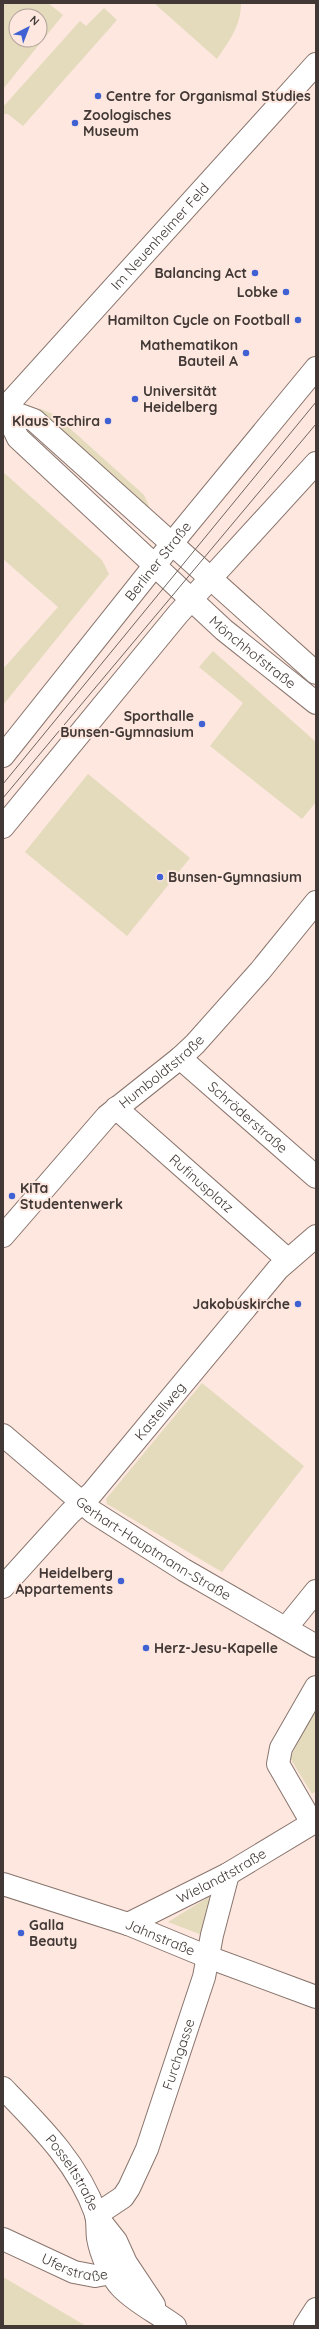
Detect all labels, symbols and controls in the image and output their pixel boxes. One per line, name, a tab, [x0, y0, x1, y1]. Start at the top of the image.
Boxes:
north arrow	[8, 8, 48, 48]
text: N	[27, 13, 42, 28]
place label: Centre for Organismal Studies	[106, 87, 311, 105]
marker: Centre for Organismal Studies	[93, 91, 103, 101]
place label: Zoologisches Museum	[83, 106, 172, 140]
marker: Zoologisches Museum	[70, 118, 80, 128]
street label: Im Neuenheimer Feld	[107, 179, 213, 294]
place label: Balancing Act	[154, 264, 247, 282]
marker: Balancing Act	[250, 268, 260, 278]
place label: Lobke	[237, 283, 278, 301]
marker: Lobke	[281, 287, 291, 297]
place label: Hamilton Cycle on Football	[108, 311, 290, 329]
marker: Hamilton Cycle on Football	[293, 315, 303, 325]
place label: Mathematikon Bauteil A	[140, 336, 238, 370]
marker: Mathematikon Bauteil A	[241, 348, 251, 358]
place label: Universität Heidelberg	[143, 382, 217, 416]
marker: Universität Heidelberg	[130, 394, 140, 404]
place label: Klaus Tschira	[12, 412, 100, 430]
marker: Klaus Tschira	[103, 416, 113, 426]
street label: Berliner Straße	[121, 518, 195, 605]
street label: Mönchhofstraße	[205, 612, 300, 693]
place label: Sporthalle Bunsen-Gymnasium	[60, 707, 194, 741]
marker: Sporthalle Bunsen-Gymnasium	[197, 719, 207, 729]
place label: Bunsen-Gymnasium	[168, 868, 302, 886]
marker: Bunsen-Gymnasium	[155, 872, 165, 882]
street label: Humboldtstraße	[115, 1031, 208, 1112]
street label: Schröderstraße	[204, 1078, 291, 1157]
street label: Rufinusplatz	[166, 1150, 237, 1217]
place label: KiTa Studentenwerk	[20, 1179, 123, 1213]
marker: KiTa Studentenwerk	[7, 1191, 17, 1201]
place label: Jakobuskirche	[193, 1295, 290, 1313]
marker: Jakobuskirche	[293, 1299, 303, 1309]
street label: Kastellweg	[131, 1378, 189, 1444]
street label: Gerhart-Hauptmann-Straße	[72, 1492, 234, 1604]
place label: Heidelberg Appartements	[15, 1564, 113, 1598]
marker: Heidelberg Appartements	[116, 1576, 126, 1586]
place label: Herz-Jesu-Kapelle	[154, 1639, 278, 1657]
marker: Herz-Jesu-Kapelle	[141, 1643, 151, 1653]
street label: Wielandtstraße	[174, 1844, 269, 1907]
street label: Jahnstraße	[122, 1915, 198, 1960]
place label: Galla Beauty	[29, 1916, 77, 1950]
marker: Galla Beauty	[16, 1928, 26, 1938]
street label: Furchgasse	[158, 2016, 199, 2092]
street label: Posseltstraße	[42, 2130, 103, 2213]
street label: Uferstraße	[39, 2249, 109, 2285]

